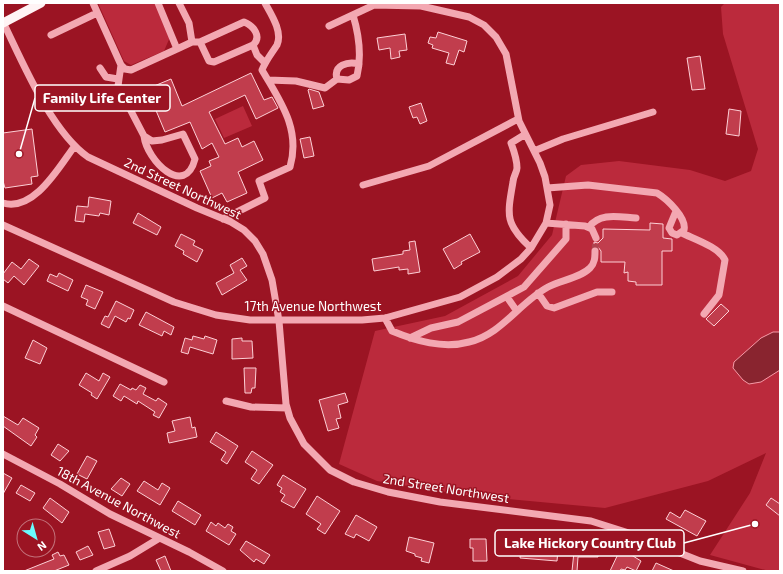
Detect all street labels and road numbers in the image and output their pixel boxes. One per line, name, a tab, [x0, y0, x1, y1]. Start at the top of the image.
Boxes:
street label: 2nd Street Northwest	[122, 154, 244, 222]
street label: 17th Avenue Northwest	[245, 298, 381, 314]
street label: 18th Avenue Northwest	[54, 463, 184, 542]
street label: 2nd Street Northwest	[382, 470, 510, 506]

